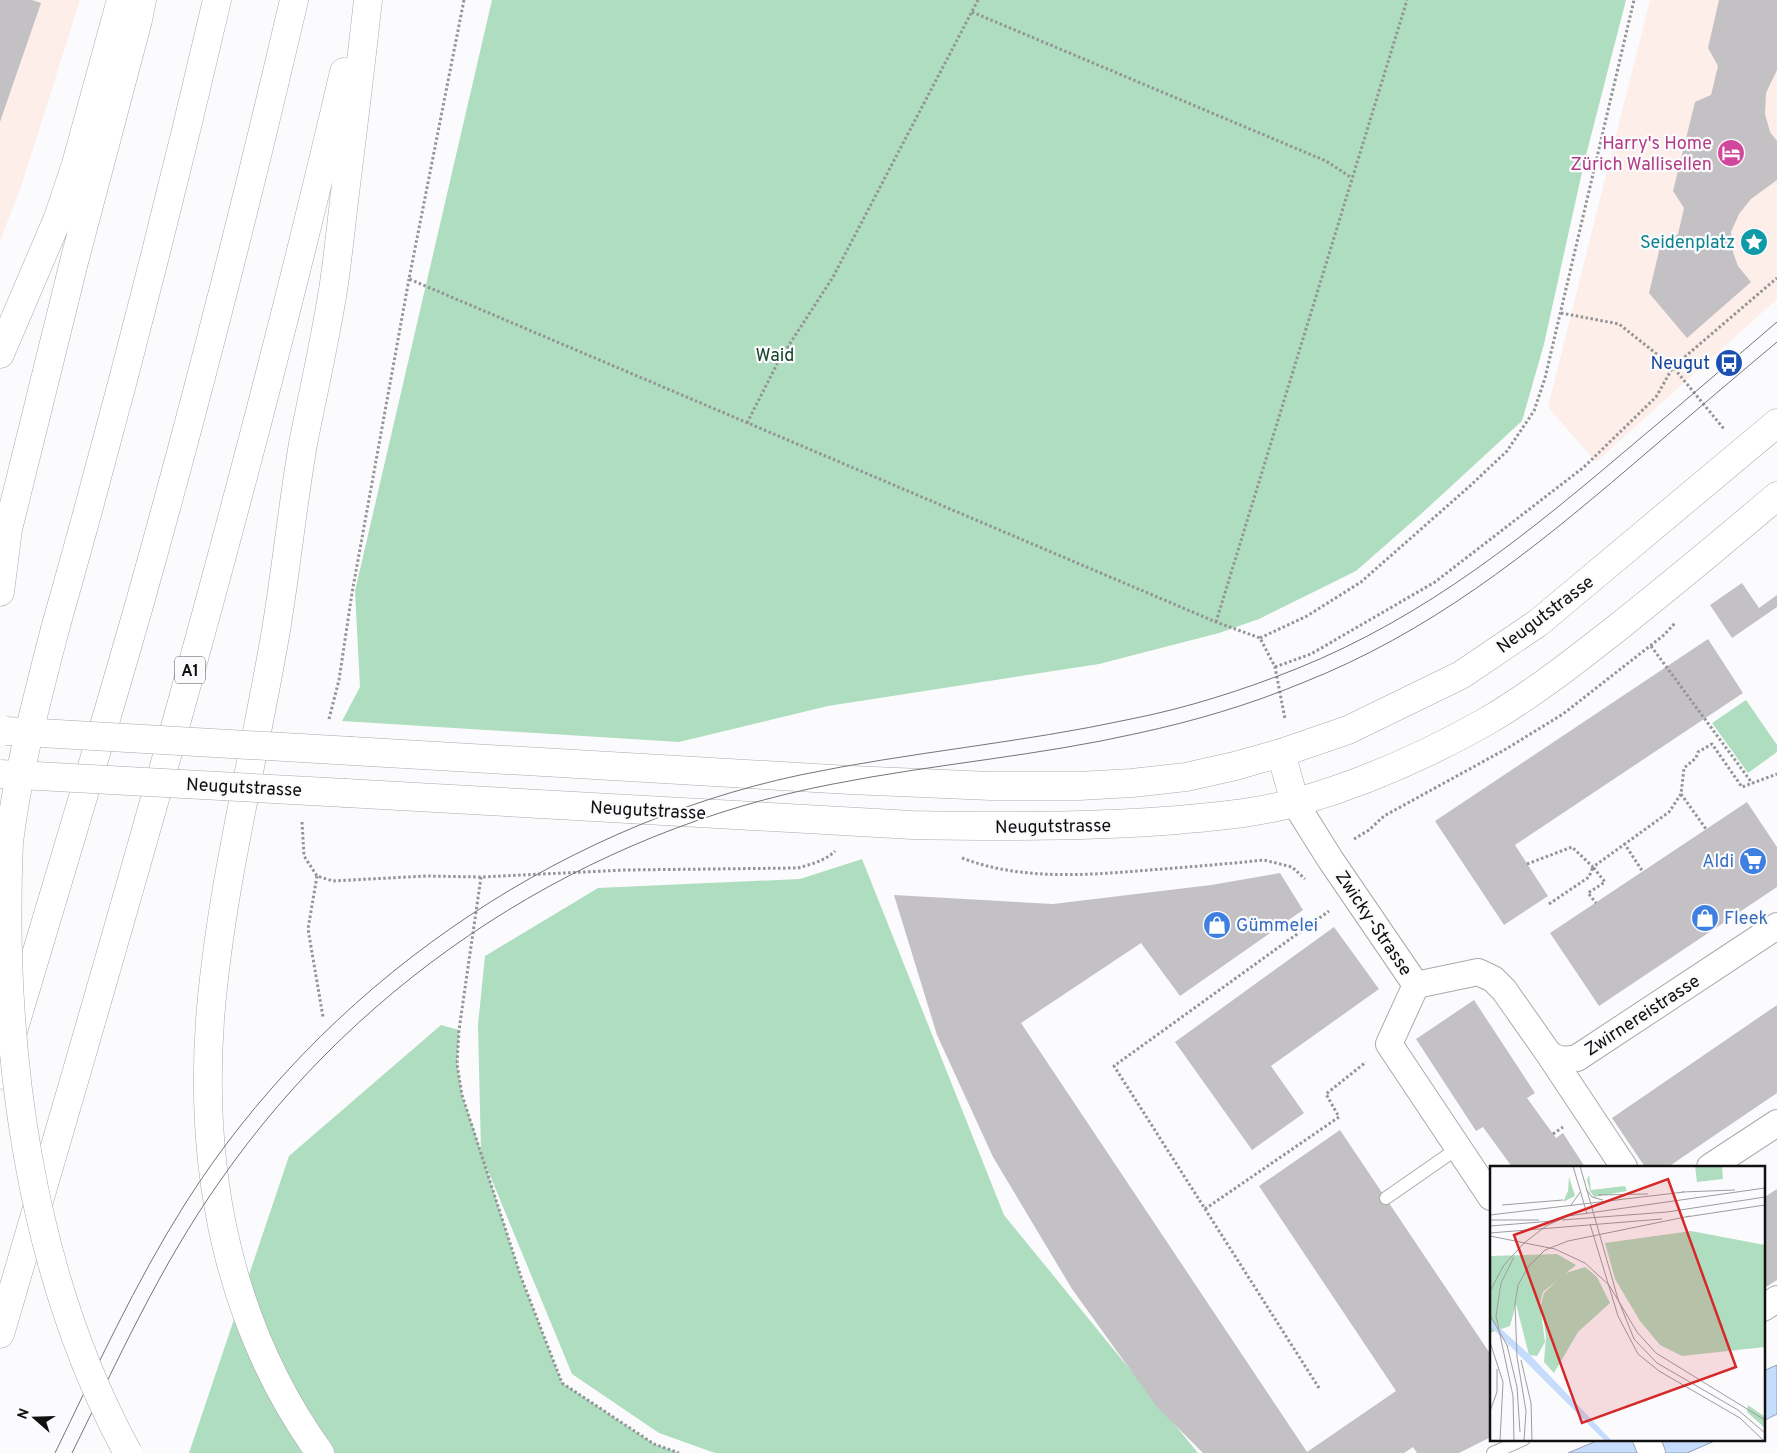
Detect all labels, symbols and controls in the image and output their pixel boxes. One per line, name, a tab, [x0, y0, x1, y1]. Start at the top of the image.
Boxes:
place label: Harry's Home Zürich Wallisellen	[1570, 133, 1712, 177]
hotel icon: Harry's Home Zürich Wallisellen	[1716, 138, 1746, 168]
place icon: Seidenplatz	[1739, 227, 1769, 257]
place label: Seidenplatz	[1640, 232, 1735, 255]
park label: Waid	[756, 345, 794, 368]
bus stop icon: Neugut	[1714, 348, 1744, 378]
place label: Neugut	[1650, 353, 1710, 376]
street label: Neugutstrasse	[1493, 571, 1599, 659]
road number: A1	[175, 656, 205, 684]
street label: Neugutstrasse	[185, 774, 303, 803]
street label: Neugutstrasse	[589, 797, 707, 826]
street label: Neugutstrasse	[995, 815, 1111, 840]
supermarket icon: Aldi	[1738, 846, 1768, 876]
place label: Aldi	[1702, 851, 1734, 874]
street label: Zwicky-Strasse	[1329, 867, 1416, 981]
shop icon: Fleek	[1690, 903, 1720, 933]
place label: Fleek	[1724, 908, 1768, 931]
shop icon: Gümmelei	[1202, 910, 1232, 940]
place label: Gümmelei	[1236, 915, 1318, 938]
street label: Zwirnereistrasse	[1581, 970, 1705, 1062]
inset map	[1490, 1166, 1764, 1440]
north arrow	[10, 1393, 60, 1443]
text: N	[14, 1406, 34, 1422]

